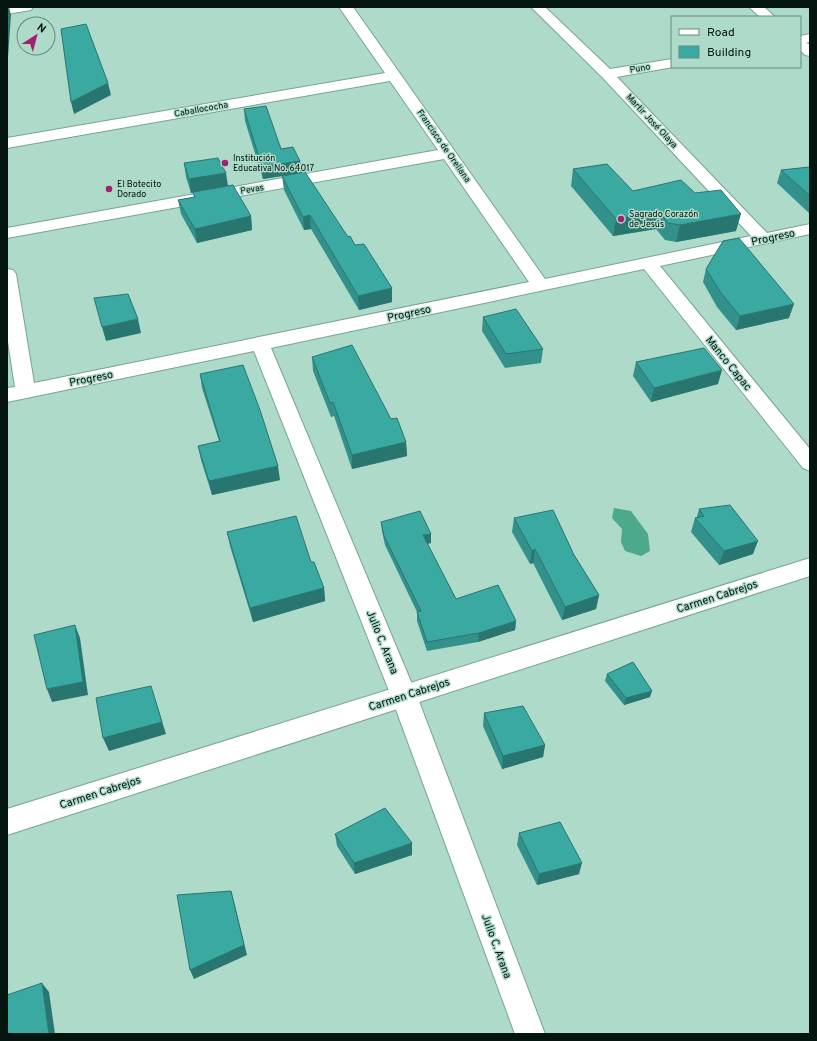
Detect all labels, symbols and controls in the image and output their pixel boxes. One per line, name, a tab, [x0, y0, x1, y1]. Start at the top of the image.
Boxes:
north arrow	[16, 16, 56, 56]
legend	[671, 16, 801, 68]
text: N	[34, 21, 49, 37]
text: Road	[707, 25, 735, 41]
text: Building	[707, 45, 751, 61]
street label: Puno	[629, 61, 651, 76]
street label: Martir José Olaya	[624, 92, 680, 151]
street label: Caballococha	[173, 99, 229, 120]
street label: Francisco de Orellana	[414, 108, 473, 185]
place label: Institución Educativa No. 64017	[233, 153, 315, 174]
marker: Institución Educativa No. 64017	[220, 158, 230, 168]
place label: El Botecito Dorado	[117, 179, 161, 200]
street label: Pevas	[239, 182, 265, 197]
marker: El Botecito Dorado	[104, 184, 114, 194]
place label: Sagrado Corazón de Jesús	[629, 209, 698, 230]
marker: Sagrado Corazón de Jesús	[616, 214, 626, 224]
street label: Progreso	[750, 227, 796, 249]
street label: Progreso	[386, 303, 432, 325]
street label: Manco Capac	[702, 334, 754, 394]
street label: Progreso	[68, 368, 114, 390]
street label: Carmen Cabrejos	[675, 577, 760, 617]
street label: Julio C. Arana	[363, 608, 401, 677]
street label: Carmen Cabrejos	[367, 675, 452, 715]
street label: Carmen Cabrejos	[58, 773, 143, 813]
street label: Julio C. Arana	[478, 912, 514, 981]

